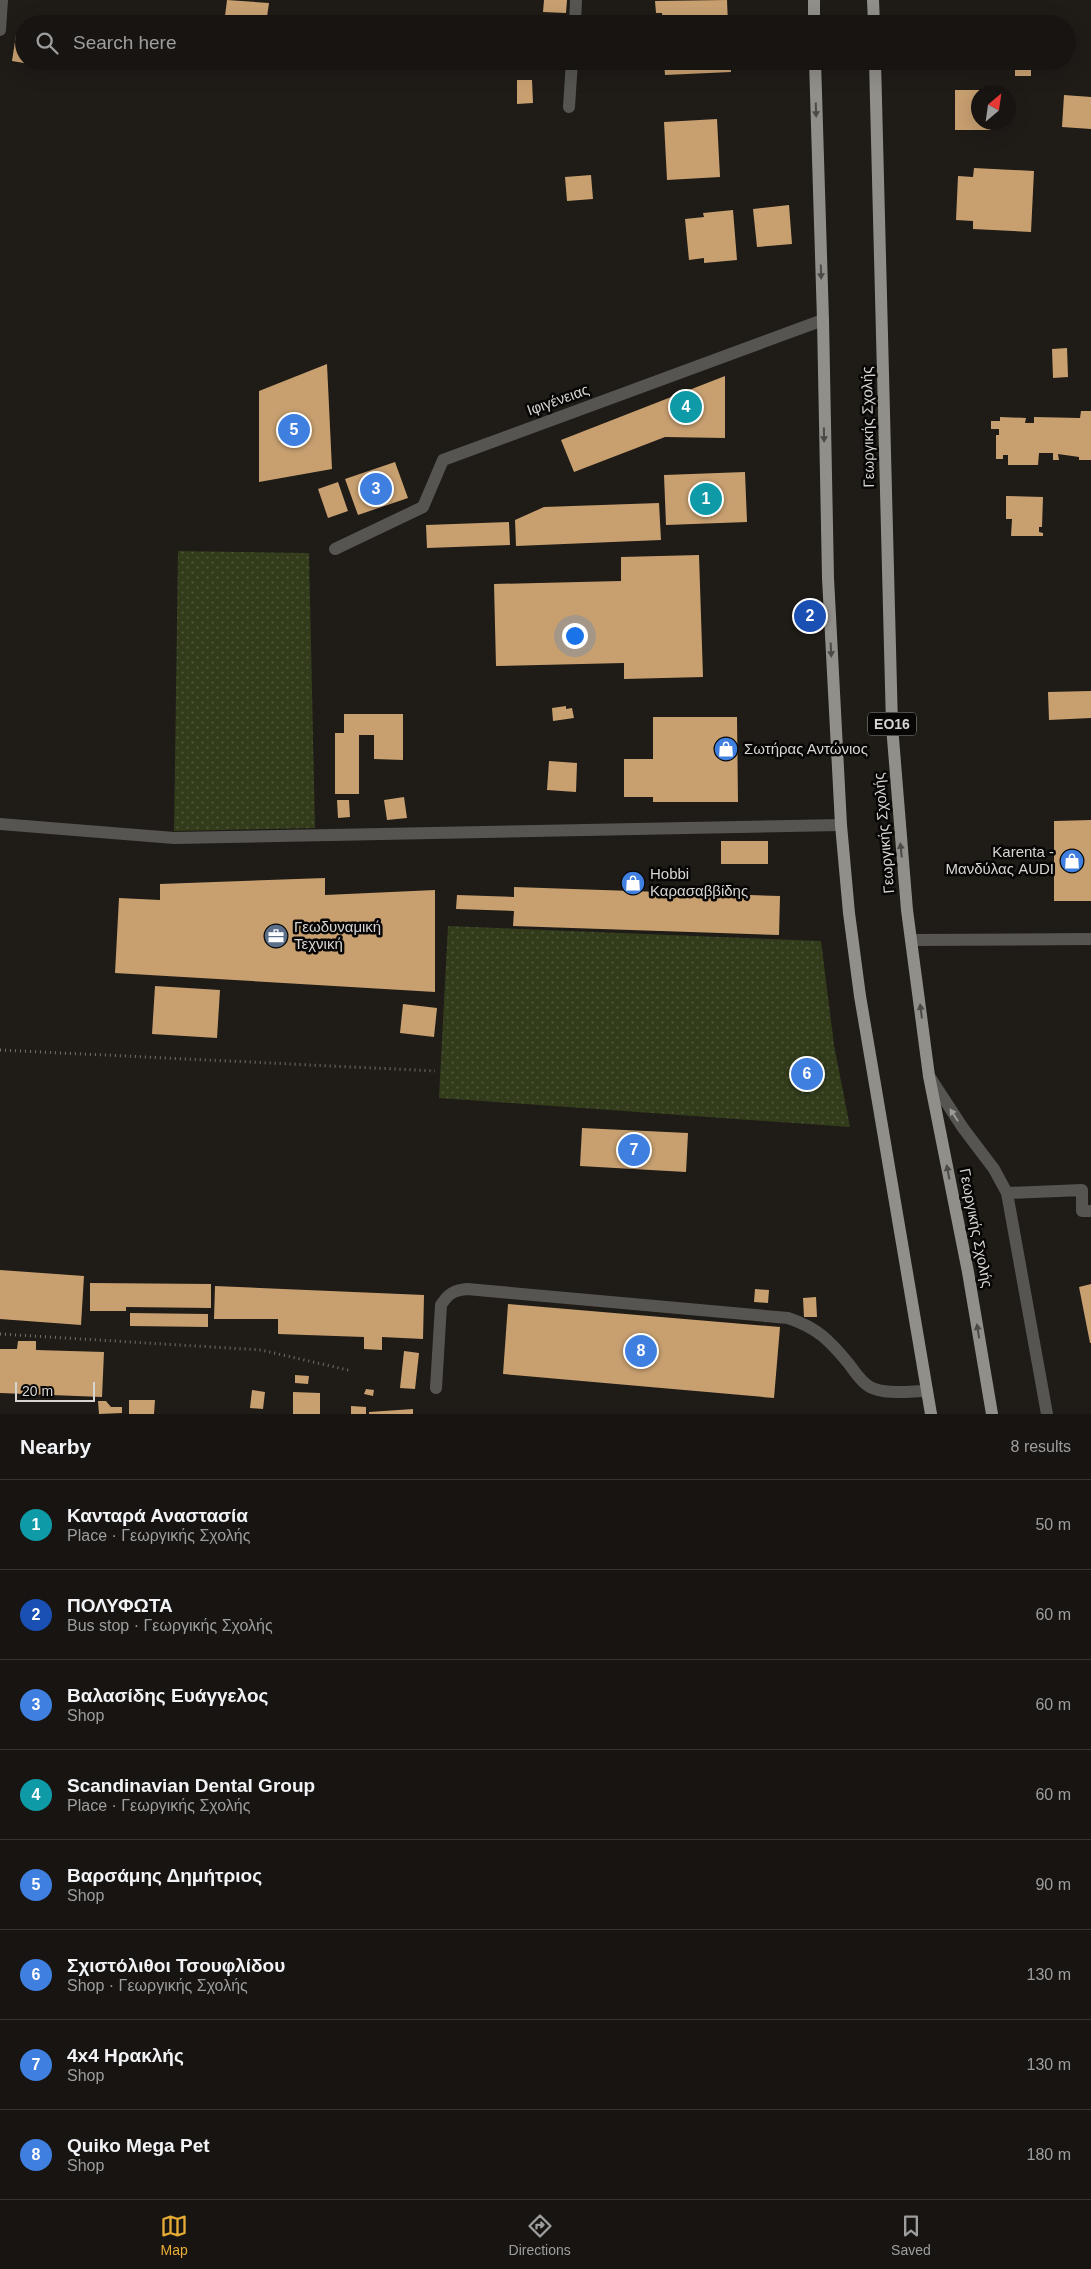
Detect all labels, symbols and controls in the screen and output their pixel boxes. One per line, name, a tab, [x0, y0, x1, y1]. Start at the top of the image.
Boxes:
search box	[15, 15, 1076, 70]
icon: search	[33, 29, 61, 57]
text: Search here	[73, 32, 177, 53]
north arrow	[971, 85, 1016, 130]
one-way arrow	[812, 102, 820, 118]
one-way arrow	[818, 265, 826, 281]
street label: Γεωργικής Σχολής	[858, 366, 877, 488]
street label: Ιφιγένειας	[524, 380, 591, 419]
pin: 4	[670, 388, 702, 426]
pin: 5	[278, 411, 310, 449]
one-way arrow	[821, 427, 829, 443]
pin: 3	[360, 470, 392, 508]
pin: 1	[690, 480, 722, 518]
pin: 2	[794, 597, 826, 635]
your location	[562, 623, 588, 649]
one-way arrow	[828, 642, 836, 658]
road number: ΕΟ16	[868, 712, 916, 736]
shop icon: Σωτήρας Αντώνιος	[713, 736, 739, 762]
place label: Σωτήρας Αντώνιος	[744, 740, 868, 757]
street label: Γεωργικής Σχολής	[870, 772, 897, 894]
one-way arrow	[897, 842, 905, 858]
place label: Karenta - Μανδύλας AUDI	[946, 843, 1054, 877]
shop icon: Karenta - Μανδύλας AUDI	[1059, 848, 1085, 874]
place label: Hobbi Καρασαββίδης	[650, 865, 748, 899]
shop icon: Hobbi Καρασαββίδης	[620, 870, 646, 896]
place label: Γεωδυναμική Τεχνική	[294, 918, 381, 952]
office icon: Γεωδυναμική Τεχνική	[263, 923, 289, 949]
one-way arrow	[917, 1003, 925, 1019]
pin: 6	[791, 1055, 823, 1093]
one-way arrow	[950, 1108, 959, 1121]
pin: 7	[618, 1131, 650, 1169]
one-way arrow	[944, 1164, 952, 1179]
street label: Γεωργικής Σχολής	[957, 1167, 996, 1289]
one-way arrow	[974, 1323, 982, 1339]
pin: 8	[625, 1332, 657, 1370]
scale bar	[15, 1379, 95, 1402]
text: 20 m	[22, 1383, 53, 1399]
text: Nearby	[20, 1435, 91, 1458]
text: 8 results	[1011, 1438, 1071, 1455]
text: Κανταρά Αναστασία	[67, 1505, 248, 1526]
text: 1	[32, 1516, 40, 1533]
text: 50 m	[1035, 1516, 1071, 1533]
text: Place · Γεωργικής Σχολής	[67, 1527, 250, 1544]
text: ΠΟΛΥΦΩΤΑ	[67, 1595, 173, 1616]
text: 2	[32, 1606, 40, 1623]
text: 60 m	[1035, 1606, 1071, 1623]
text: Bus stop · Γεωργικής Σχολής	[67, 1617, 273, 1634]
text: Βαλασίδης Ευάγγελος	[67, 1685, 268, 1706]
text: 3	[32, 1696, 40, 1713]
text: 60 m	[1035, 1696, 1071, 1713]
text: Shop	[67, 1707, 104, 1724]
text: Scandinavian Dental Group	[67, 1775, 315, 1796]
text: 4	[32, 1786, 40, 1803]
text: 60 m	[1035, 1786, 1071, 1803]
text: Place · Γεωργικής Σχολής	[67, 1797, 250, 1814]
text: Βαρσάμης Δημήτριος	[67, 1865, 262, 1886]
text: 5	[32, 1876, 40, 1893]
text: 90 m	[1035, 1876, 1071, 1893]
text: Shop	[67, 1887, 104, 1904]
text: Σχιστόλιθοι Τσουφλίδου	[67, 1955, 285, 1976]
text: 6	[32, 1966, 40, 1983]
text: 130 m	[1027, 1966, 1071, 1983]
text: Shop · Γεωργικής Σχολής	[67, 1977, 248, 1994]
text: 4x4 Ηρακλής	[67, 2045, 184, 2066]
text: 7	[32, 2056, 40, 2073]
text: 130 m	[1027, 2056, 1071, 2073]
text: Shop	[67, 2067, 104, 2084]
text: Quiko Mega Pet	[67, 2135, 210, 2156]
text: 8	[32, 2146, 40, 2163]
text: 180 m	[1027, 2146, 1071, 2163]
text: Shop	[67, 2157, 104, 2174]
tab: Map	[160, 2212, 188, 2258]
tab: Directions	[509, 2212, 571, 2258]
tab: Saved	[891, 2212, 931, 2258]

